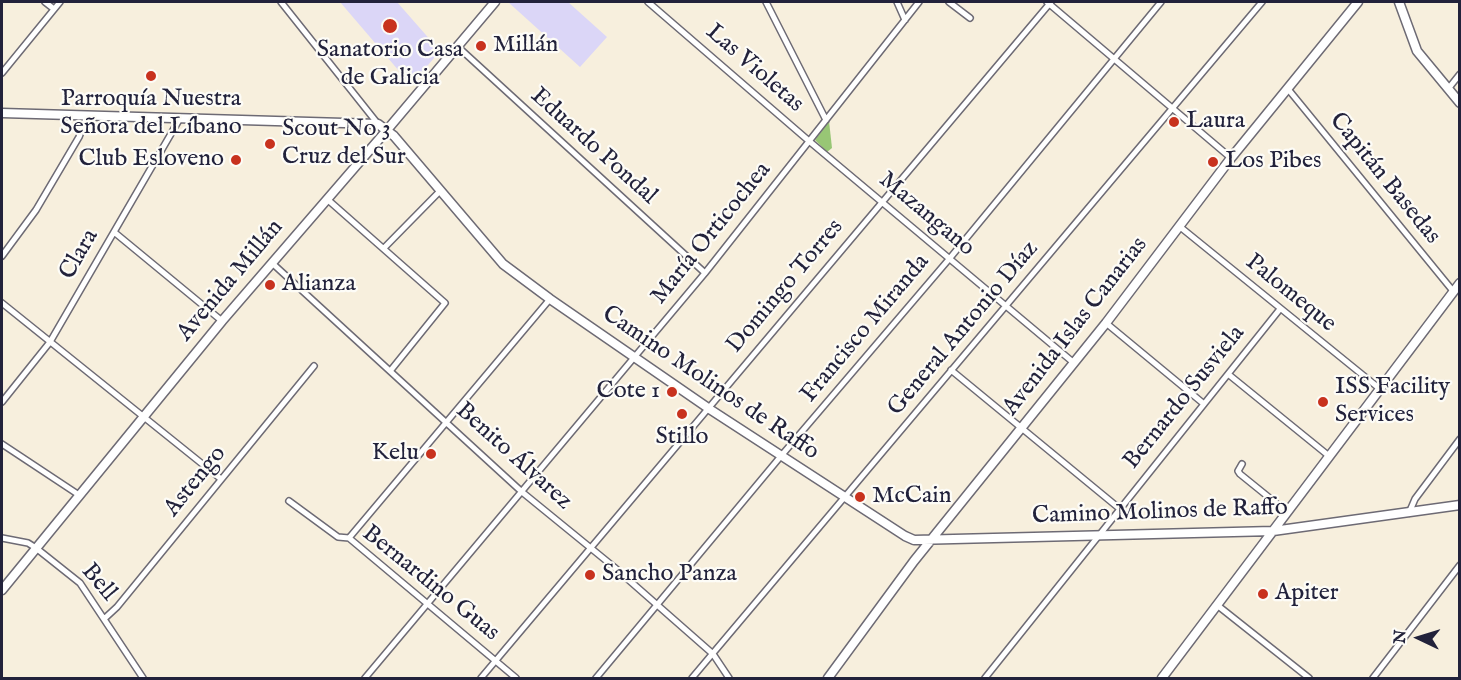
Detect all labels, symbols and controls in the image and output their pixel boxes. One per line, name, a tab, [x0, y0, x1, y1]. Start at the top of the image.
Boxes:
marker: Sanatorio Casa de Galicia	[381, 17, 399, 35]
street label: Las Violetas	[699, 19, 809, 119]
place label: Millán	[493, 32, 558, 60]
place label: Sanatorio Casa de Galicia	[317, 37, 463, 93]
marker: Millán	[474, 39, 488, 53]
marker: Parroquía Nuestra Señora del Líbano	[144, 69, 158, 83]
street label: Eduardo Pondal	[524, 82, 662, 212]
place label: Parroquía Nuestra Señora del Líbano	[60, 86, 242, 142]
street label: Capitán Basedas	[1322, 107, 1446, 251]
place label: Laura	[1186, 108, 1245, 136]
marker: Laura	[1167, 115, 1181, 129]
place label: Scout No 3 Cruz del Sur	[282, 116, 406, 172]
marker: Scout No 3 Cruz del Sur	[263, 137, 277, 151]
place label: Club Esloveno	[78, 146, 224, 174]
place label: Los Pibes	[1225, 148, 1321, 176]
marker: Club Esloveno	[229, 153, 243, 167]
marker: Los Pibes	[1206, 155, 1220, 169]
street label: María Orticochea	[646, 157, 778, 311]
street label: Mazangano	[872, 167, 980, 263]
street label: Avenida Millán	[172, 214, 290, 348]
street label: Domingo Torres	[722, 214, 850, 360]
street label: Clara	[54, 225, 106, 285]
street label: Avenida Islas Canarias	[997, 232, 1155, 422]
street label: General Antonio Díaz	[882, 236, 1046, 422]
street label: Francisco Miranda	[796, 249, 936, 409]
street label: Palomeque	[1239, 249, 1341, 339]
place label: Alianza	[282, 271, 356, 299]
marker: Alianza	[263, 278, 277, 292]
street label: Camino Molinos de Raffo	[596, 301, 824, 467]
street label: Bernardo Susviela	[1118, 320, 1252, 476]
place label: ISS Facility Services	[1335, 374, 1450, 430]
place label: Cote 1	[596, 378, 660, 406]
marker: Cote 1	[665, 385, 679, 399]
marker: ISS Facility Services	[1316, 395, 1330, 409]
street label: Benito Álvarez	[449, 397, 577, 517]
marker: Stillo	[675, 407, 689, 421]
place label: Stillo	[656, 424, 708, 452]
place label: Kelu	[372, 440, 419, 468]
street label: Astengo	[159, 441, 233, 523]
marker: Kelu	[424, 447, 438, 461]
place label: McCain	[872, 483, 951, 511]
marker: McCain	[853, 490, 867, 504]
street label: Camino Molinos de Raffo	[1032, 494, 1288, 532]
street label: Bernardino Guas	[356, 520, 504, 648]
street label: Bell	[74, 558, 122, 608]
place label: Sancho Panza	[602, 561, 737, 589]
marker: Sancho Panza	[583, 568, 597, 582]
place label: Apiter	[1275, 580, 1339, 608]
marker: Apiter	[1256, 587, 1270, 601]
north arrow	[1389, 608, 1449, 668]
text: N	[1391, 629, 1412, 644]

